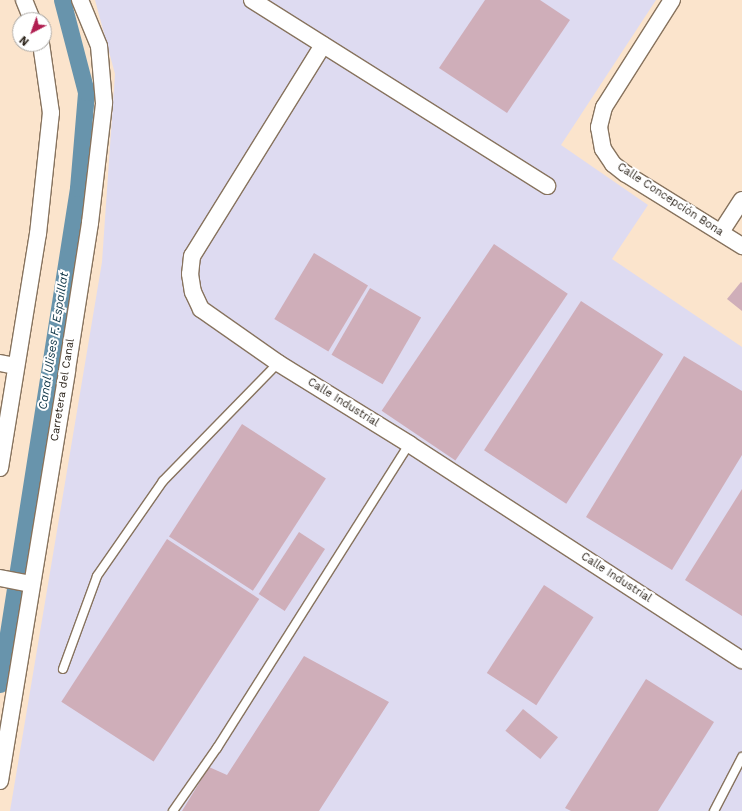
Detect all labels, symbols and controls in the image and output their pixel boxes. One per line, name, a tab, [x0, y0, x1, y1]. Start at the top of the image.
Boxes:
north arrow	[12, 12, 52, 52]
text: N	[17, 33, 32, 48]
street label: Calle Concepción Bona	[614, 161, 726, 239]
water label: Canal Ulises F. Espaillat	[36, 271, 72, 411]
street label: Carretera del Canal	[48, 337, 78, 443]
street label: Calle Industrial	[305, 376, 381, 430]
street label: Calle Industrial	[578, 550, 654, 606]

